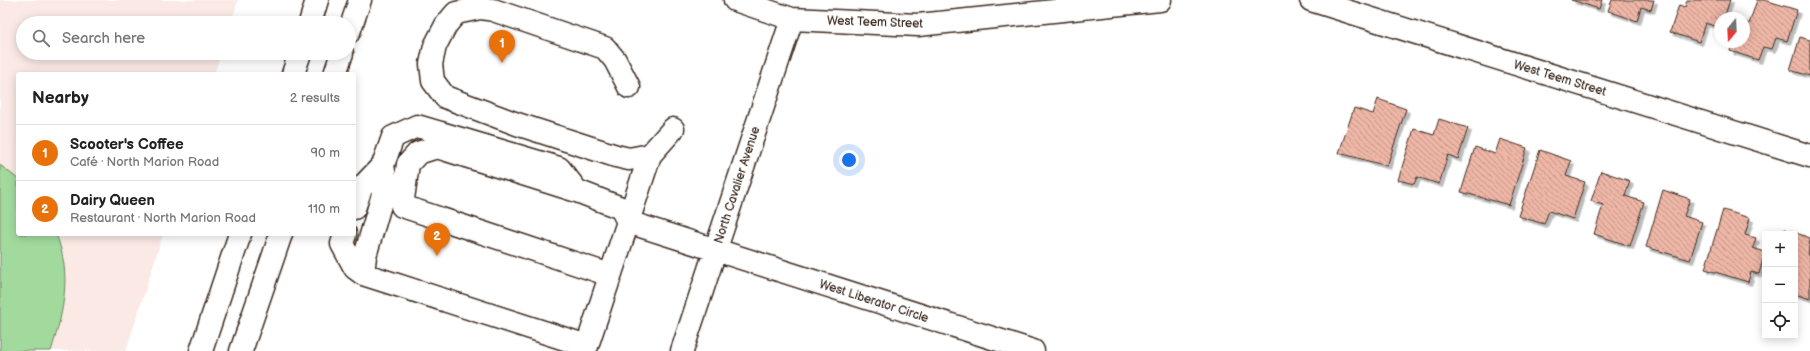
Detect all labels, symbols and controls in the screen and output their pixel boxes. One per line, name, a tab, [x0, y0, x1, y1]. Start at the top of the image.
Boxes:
north arrow	[1714, 12, 1750, 48]
street label: West Teem Street	[827, 13, 923, 32]
search box	[16, 16, 356, 60]
icon: search	[30, 27, 52, 49]
text: Search here	[62, 29, 145, 48]
pin: 1	[489, 30, 515, 63]
street label: West Teem Street	[1512, 57, 1608, 100]
text: Nearby	[32, 88, 89, 108]
text: 2 results	[290, 90, 340, 106]
street label: North Cavalier Avenue	[711, 125, 763, 246]
text: Scooter's Coffee	[70, 135, 184, 154]
text: 1	[42, 145, 48, 161]
text: 90 m	[311, 145, 340, 161]
your location	[839, 150, 859, 170]
text: Café · North Marion Road	[70, 154, 219, 170]
text: Dairy Queen	[70, 191, 155, 210]
text: 2	[41, 201, 49, 217]
text: 110 m	[308, 201, 340, 217]
text: Restaurant · North Marion Road	[70, 210, 256, 226]
pin: 2	[424, 223, 450, 256]
map controls	[1762, 231, 1798, 339]
button: +	[1762, 231, 1798, 267]
button: −	[1762, 267, 1798, 303]
street label: West Liberator Circle	[817, 277, 930, 326]
button: locate	[1762, 303, 1798, 339]

